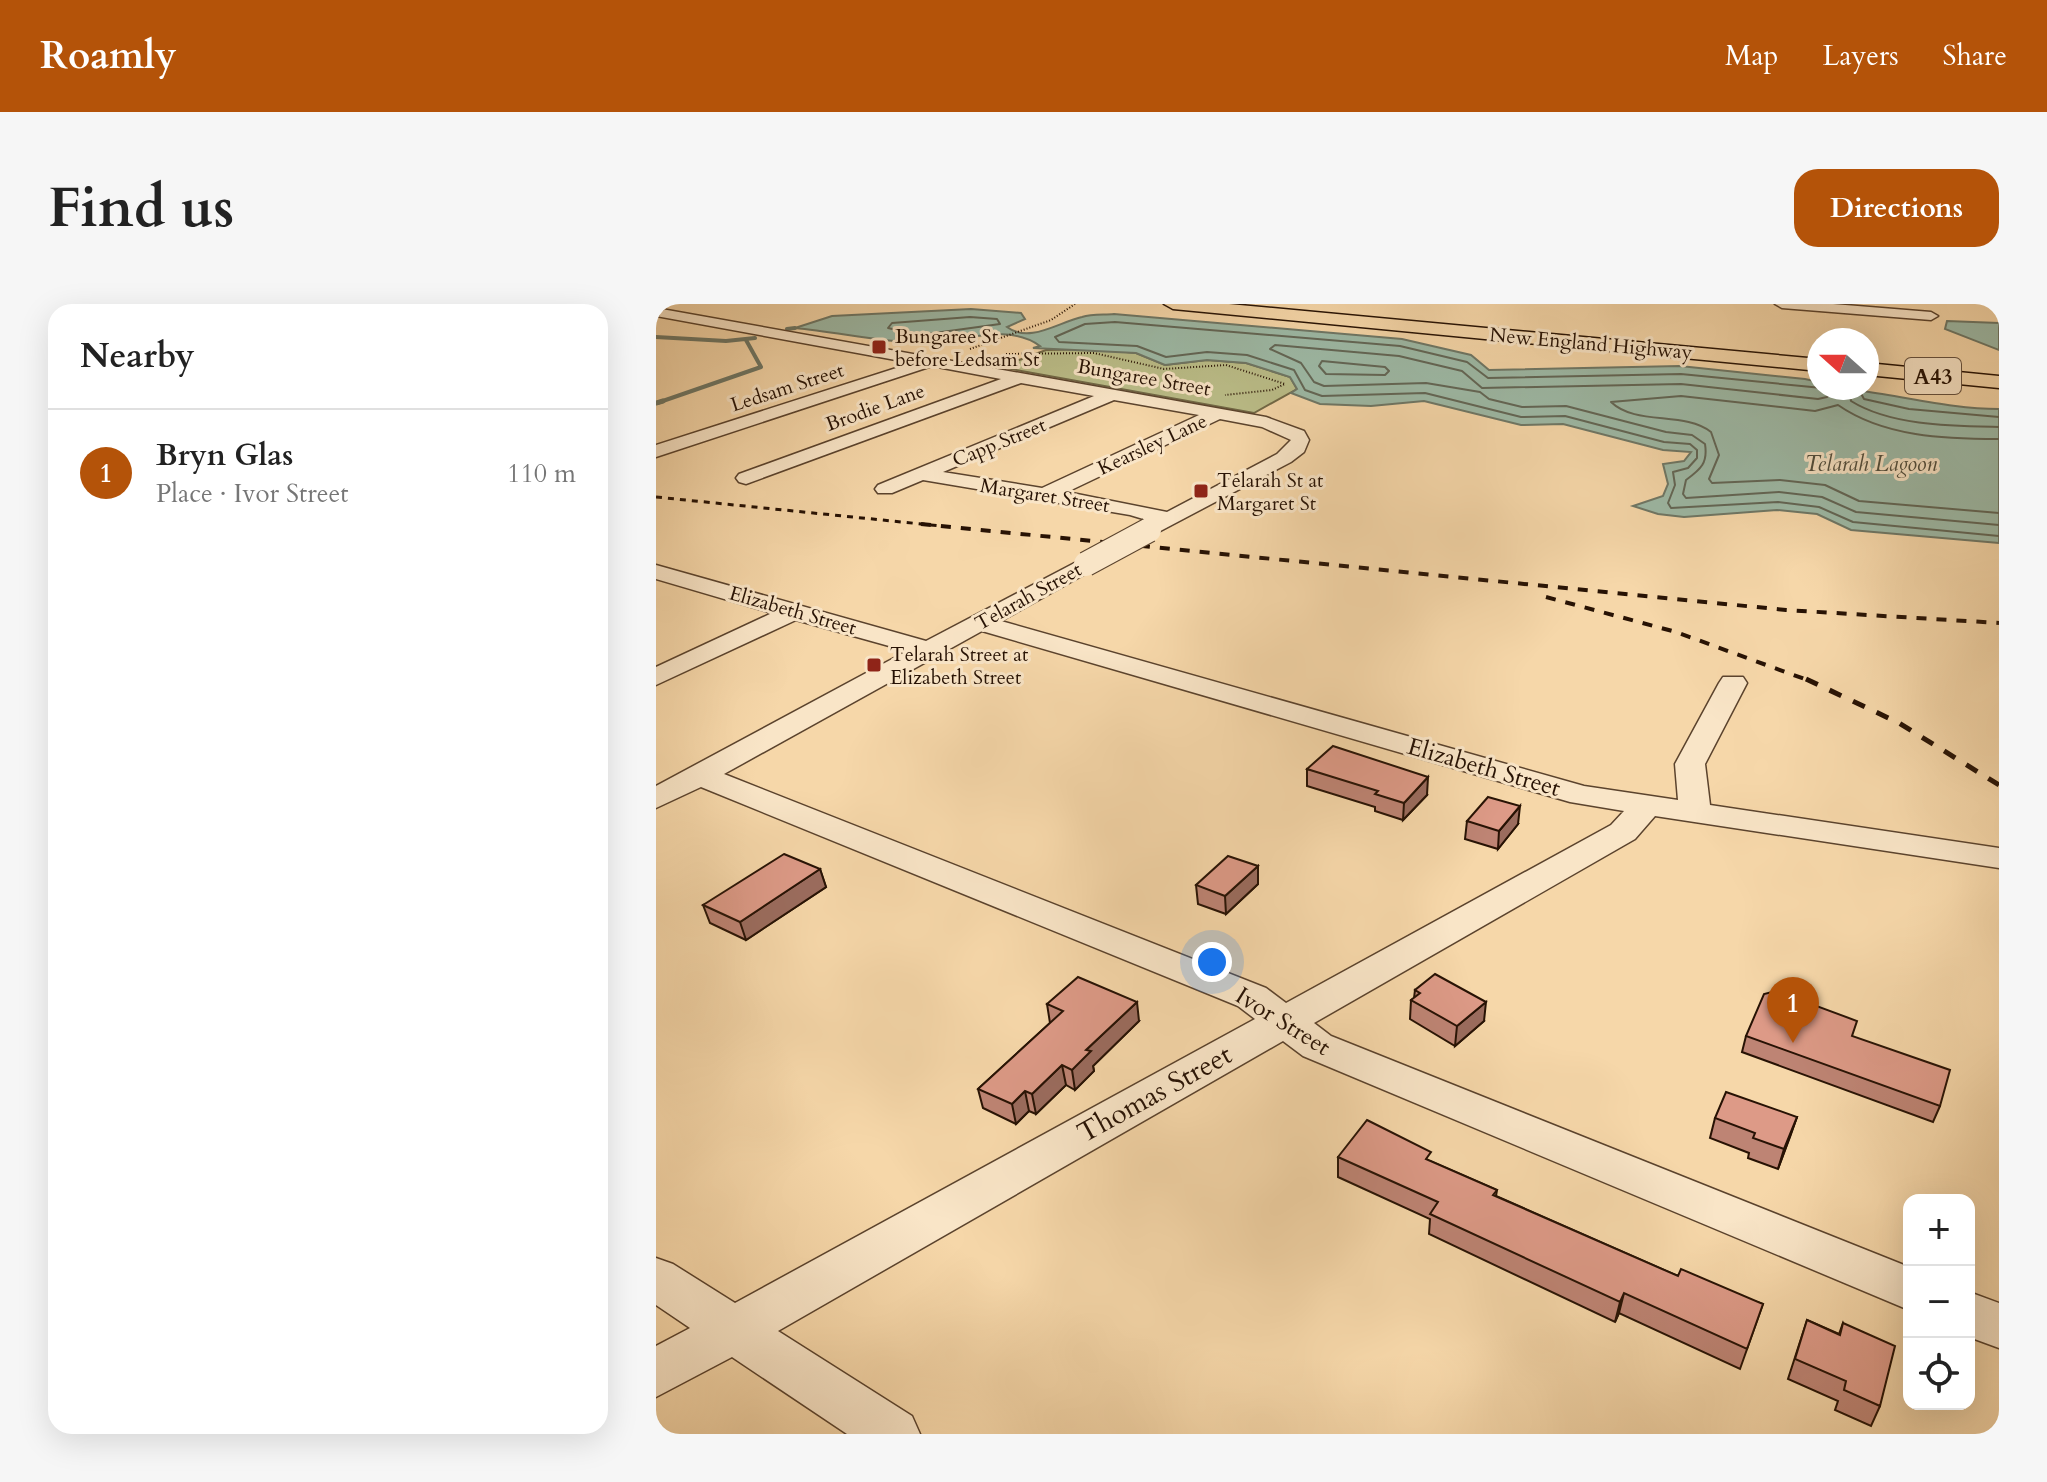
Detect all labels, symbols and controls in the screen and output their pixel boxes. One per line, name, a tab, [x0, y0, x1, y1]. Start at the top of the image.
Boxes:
text: Roamly	[40, 30, 177, 82]
text: Map	[1725, 37, 1778, 75]
text: Layers	[1822, 37, 1899, 75]
text: Share	[1943, 37, 2007, 75]
button: Directions	[1794, 169, 1999, 247]
text: Find us	[48, 171, 234, 246]
street label: New England Highway	[1488, 321, 1694, 366]
place label: Bungaree St before Ledsam St	[895, 323, 1040, 373]
north arrow	[1807, 328, 1879, 400]
text: Nearby	[80, 333, 195, 379]
marker: Bungaree St before Ledsam St	[870, 338, 888, 356]
street label: Bungaree Street	[1075, 352, 1213, 403]
street label: Ledsam Street	[727, 356, 848, 418]
road number: A43	[1905, 358, 1961, 394]
street label: Brodie Lane	[822, 377, 928, 438]
street label: Kearsley Lane	[1093, 407, 1211, 482]
street label: Capp Street	[948, 411, 1051, 473]
text: Bryn Glas	[156, 435, 293, 476]
water label: Telarah Lagoon	[1805, 449, 1937, 479]
text: 1	[99, 456, 113, 491]
text: 110 m	[507, 456, 576, 491]
place label: Telarah St at Margaret St	[1217, 467, 1324, 517]
street label: Margaret Street	[978, 472, 1112, 519]
text: Place · Ivor Street	[156, 476, 349, 511]
marker: Telarah St at Margaret St	[1192, 482, 1210, 500]
street label: Telarah Street	[970, 556, 1087, 637]
street label: Elizabeth Street	[726, 579, 860, 642]
place label: Telarah Street at Elizabeth Street	[890, 641, 1029, 691]
marker: Telarah Street at Elizabeth Street	[865, 656, 883, 674]
street label: Elizabeth Street	[1404, 730, 1564, 805]
your location	[1192, 942, 1232, 982]
pin: 1	[1767, 977, 1819, 1043]
street label: Ivor Street	[1229, 979, 1337, 1064]
street label: Thomas Street	[1070, 1036, 1239, 1152]
map controls	[1903, 1194, 1975, 1410]
button: +	[1903, 1194, 1975, 1266]
button: −	[1903, 1266, 1975, 1338]
button: locate	[1903, 1338, 1975, 1410]

